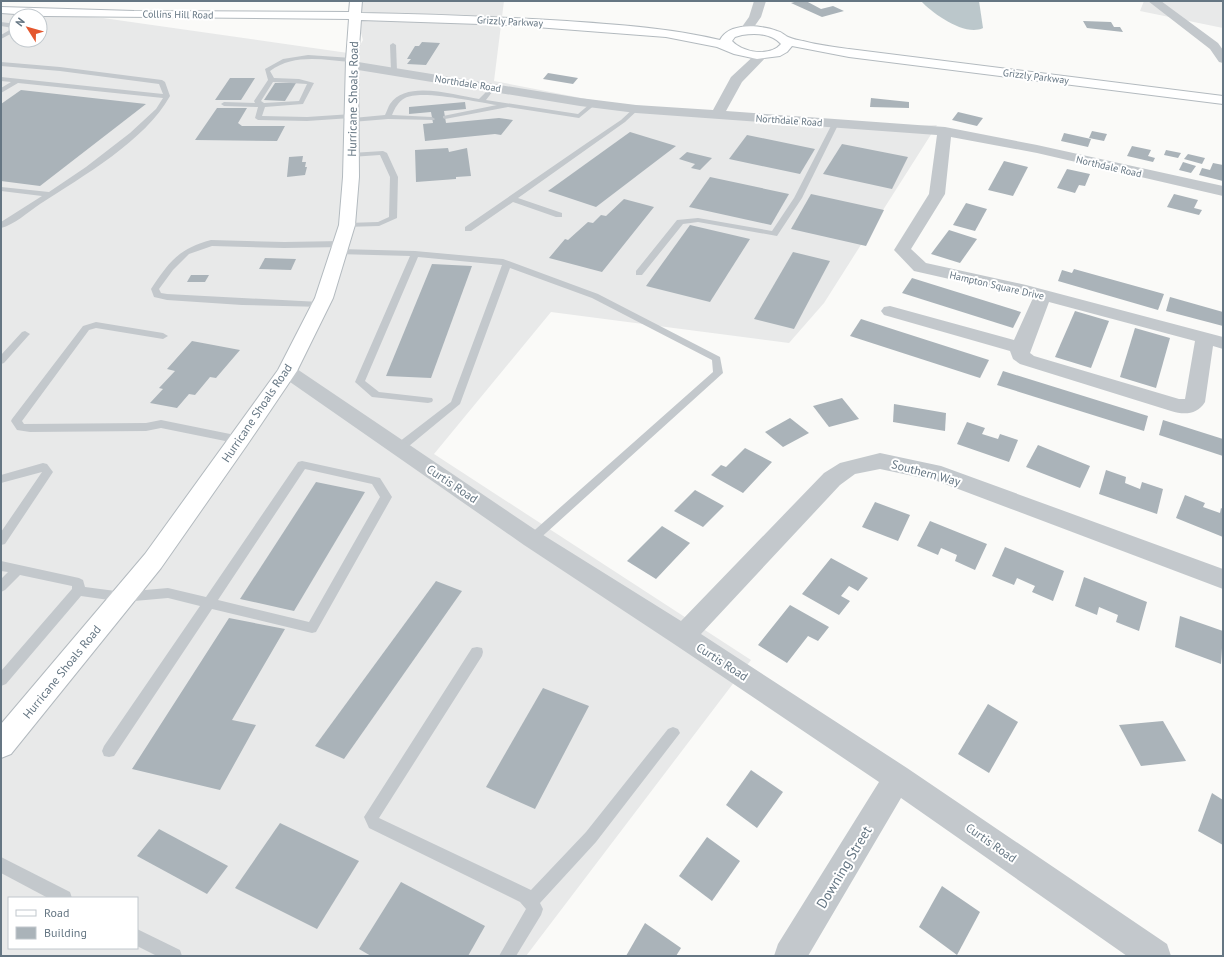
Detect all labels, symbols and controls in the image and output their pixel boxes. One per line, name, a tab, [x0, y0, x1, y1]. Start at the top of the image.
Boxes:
street label: Collins Hill Road	[143, 7, 213, 22]
north arrow	[8, 8, 48, 48]
street label: Grizzly Parkway	[476, 13, 544, 30]
text: N	[12, 15, 28, 29]
street label: Hurricane Shoals Road	[344, 41, 361, 157]
street label: Grizzly Parkway	[1002, 66, 1070, 87]
street label: Northdale Road	[434, 72, 502, 95]
street label: Northdale Road	[755, 112, 823, 129]
street label: Northdale Road	[1075, 153, 1143, 180]
street label: Hampton Square Drive	[948, 268, 1045, 303]
street label: Hurricane Shoals Road	[218, 361, 295, 465]
street label: Southern Way	[890, 456, 963, 489]
street label: Curtis Road	[424, 461, 481, 506]
street label: Hurricane Shoals Road	[19, 622, 104, 721]
street label: Curtis Road	[694, 639, 751, 684]
street label: Curtis Road	[963, 820, 1020, 866]
street label: Downing Street	[812, 822, 876, 911]
legend	[8, 897, 138, 949]
text: Road	[44, 905, 69, 920]
text: Building	[44, 925, 87, 940]

